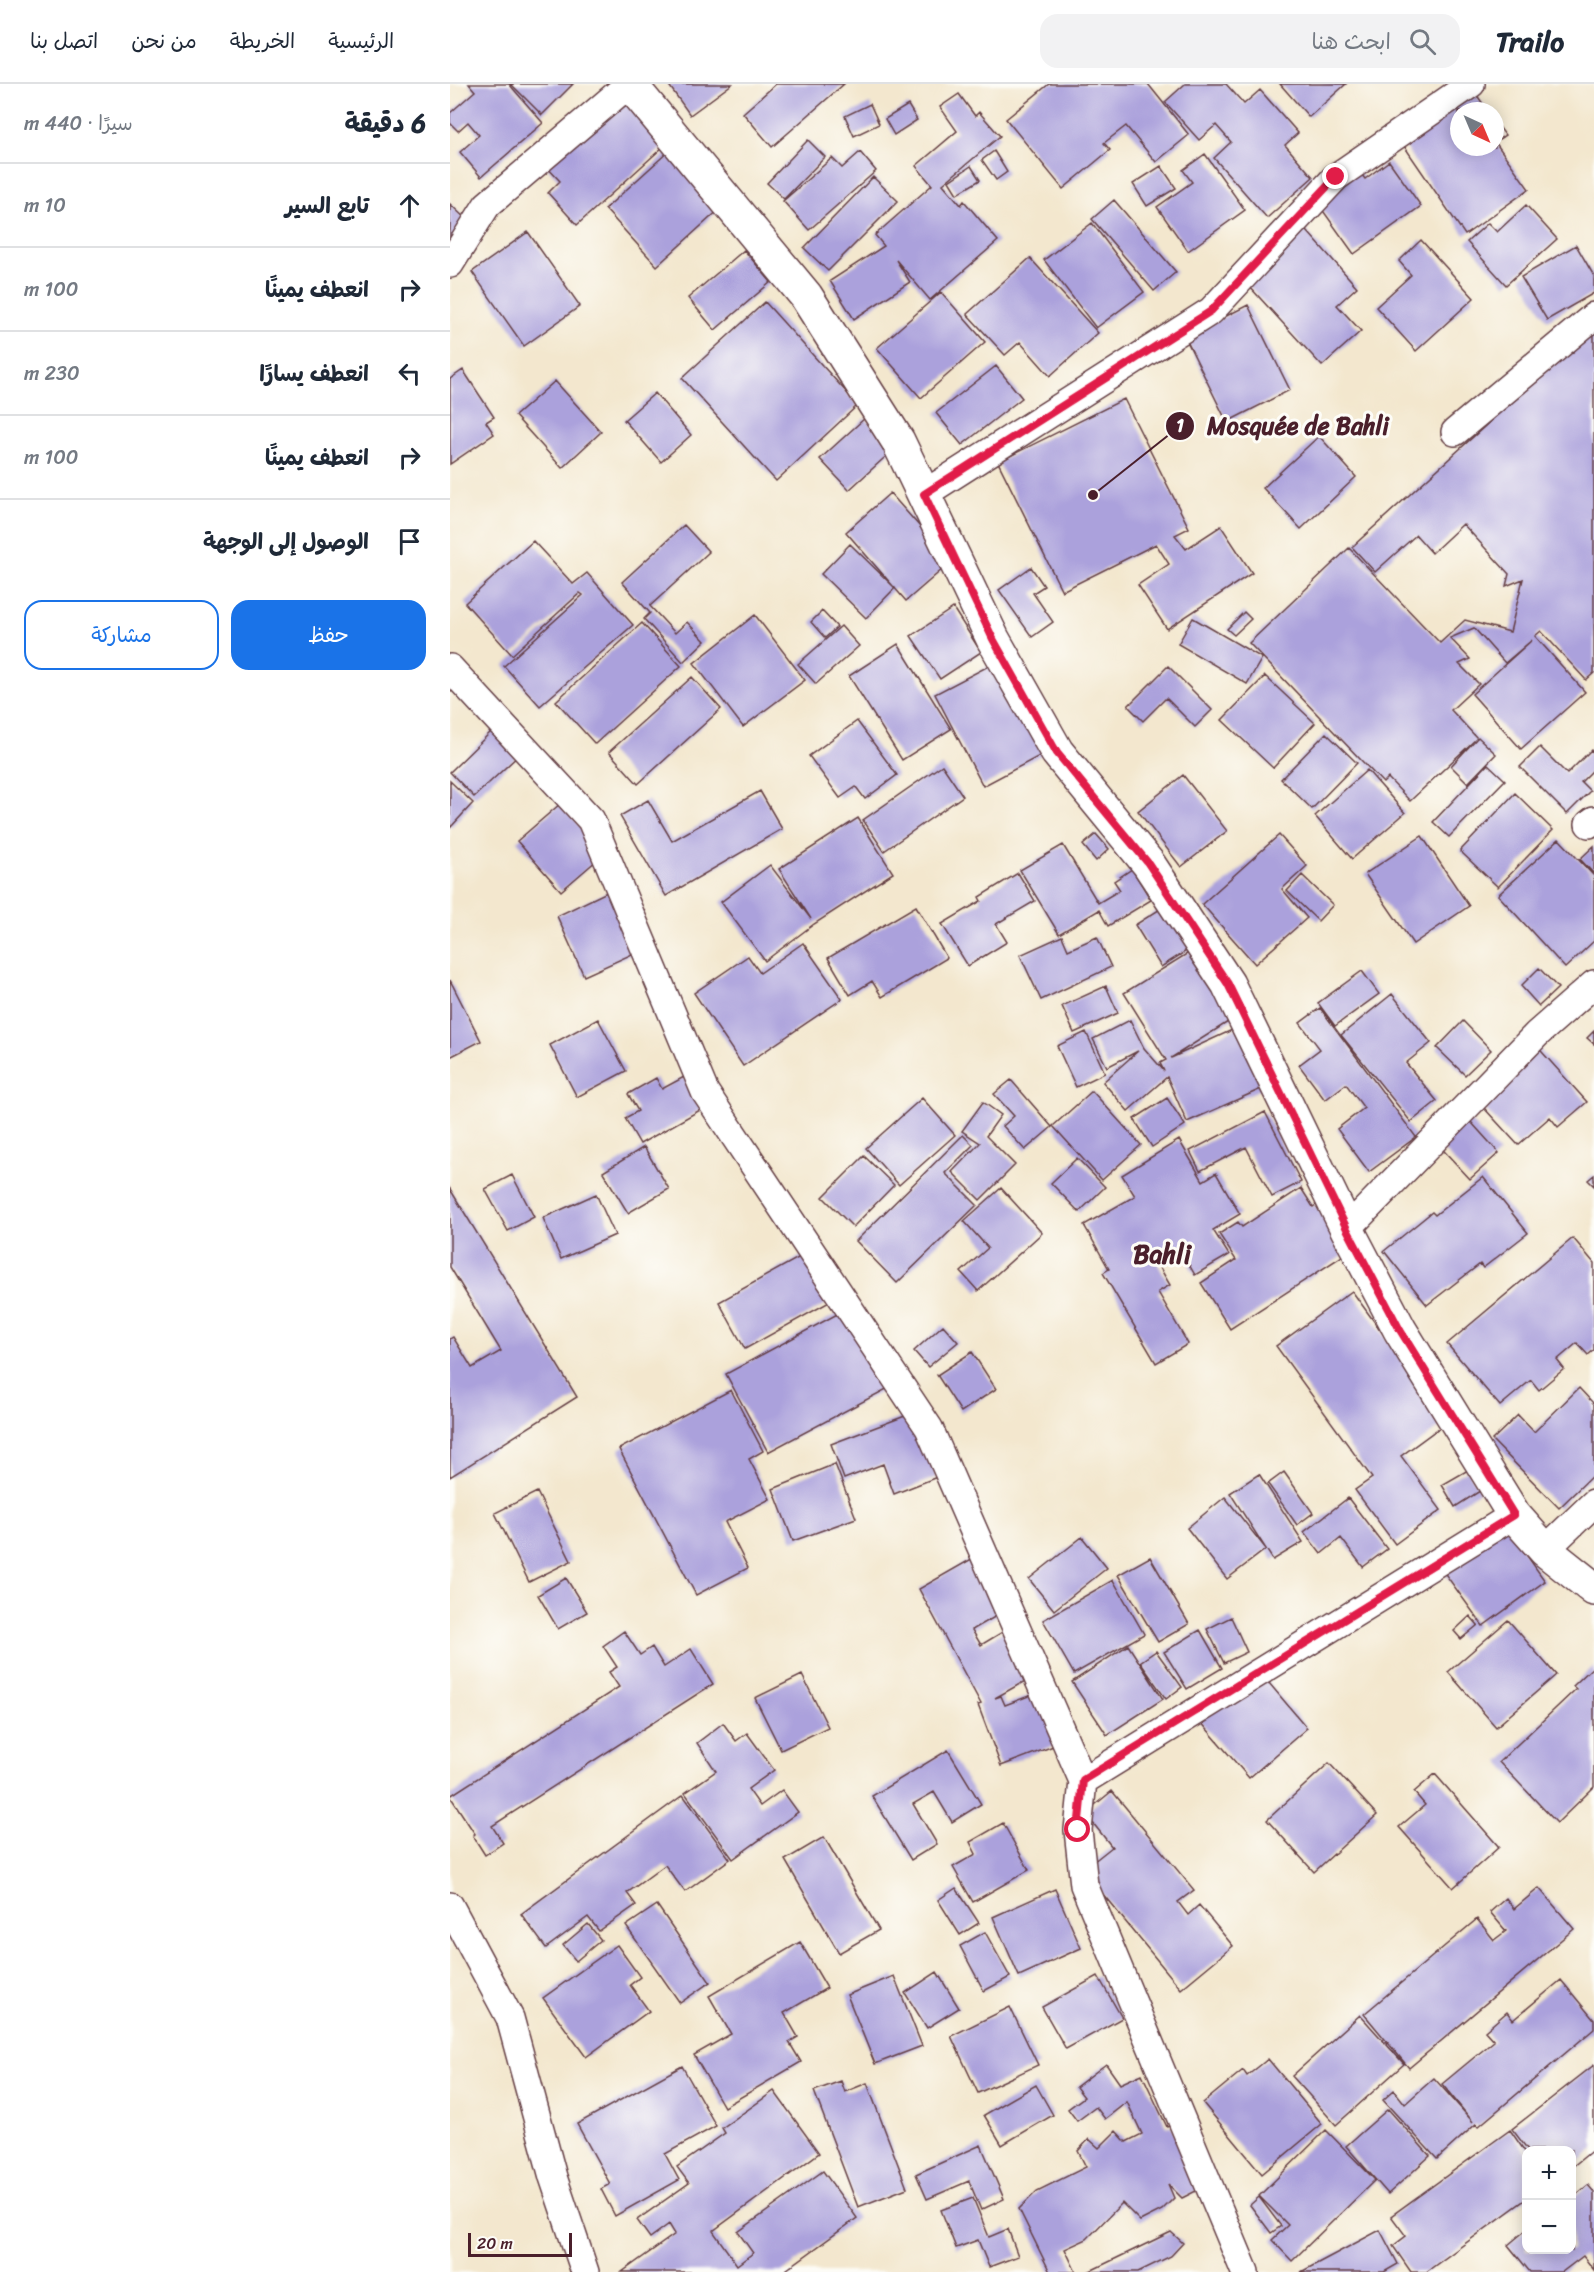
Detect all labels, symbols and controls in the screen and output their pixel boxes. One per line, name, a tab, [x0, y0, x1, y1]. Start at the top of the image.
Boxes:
search box	[1040, 14, 1460, 68]
text: Trailo	[1496, 17, 1564, 66]
text: اتصل بنا	[30, 22, 98, 60]
text: من نحن	[131, 22, 197, 60]
text: الخريطة	[230, 22, 295, 60]
text: الرئيسية	[328, 22, 394, 60]
text: ابحث هنا	[1312, 22, 1391, 61]
icon: search	[1406, 25, 1439, 58]
text: 6 دقيقة	[344, 100, 426, 146]
north arrow	[1450, 102, 1504, 156]
text: سيرًا · 440 m	[24, 106, 133, 141]
route end	[1322, 163, 1348, 189]
text: تابع السير	[285, 186, 369, 225]
text: 10 m	[24, 188, 66, 223]
icon: ahead	[393, 189, 426, 222]
text: انعطف يمينًا	[265, 270, 369, 309]
text: 100 m	[24, 272, 78, 307]
icon: right	[393, 273, 426, 306]
text: انعطف يسارًا	[259, 354, 369, 393]
text: 230 m	[24, 356, 80, 391]
icon: left	[393, 357, 426, 390]
callout: Mosquée de Bahli	[1165, 405, 1401, 447]
text: Mosquée de Bahli	[1206, 405, 1390, 447]
text: 1	[1176, 410, 1184, 442]
text: انعطف يمينًا	[265, 438, 369, 477]
text: 100 m	[24, 440, 78, 475]
icon: right	[393, 441, 426, 474]
text: الوصول إلى الوجهة	[203, 522, 369, 561]
icon: arrive	[393, 525, 426, 558]
button: مشاركة	[24, 600, 219, 670]
button: حفظ	[231, 600, 426, 670]
district label: Bahli	[1133, 1231, 1193, 1277]
route start	[1064, 1816, 1090, 1842]
map controls	[1522, 2146, 1576, 2254]
button: +	[1522, 2146, 1576, 2200]
button: −	[1522, 2200, 1576, 2254]
text: 20 m	[477, 2229, 513, 2258]
scale bar	[468, 2230, 572, 2258]

